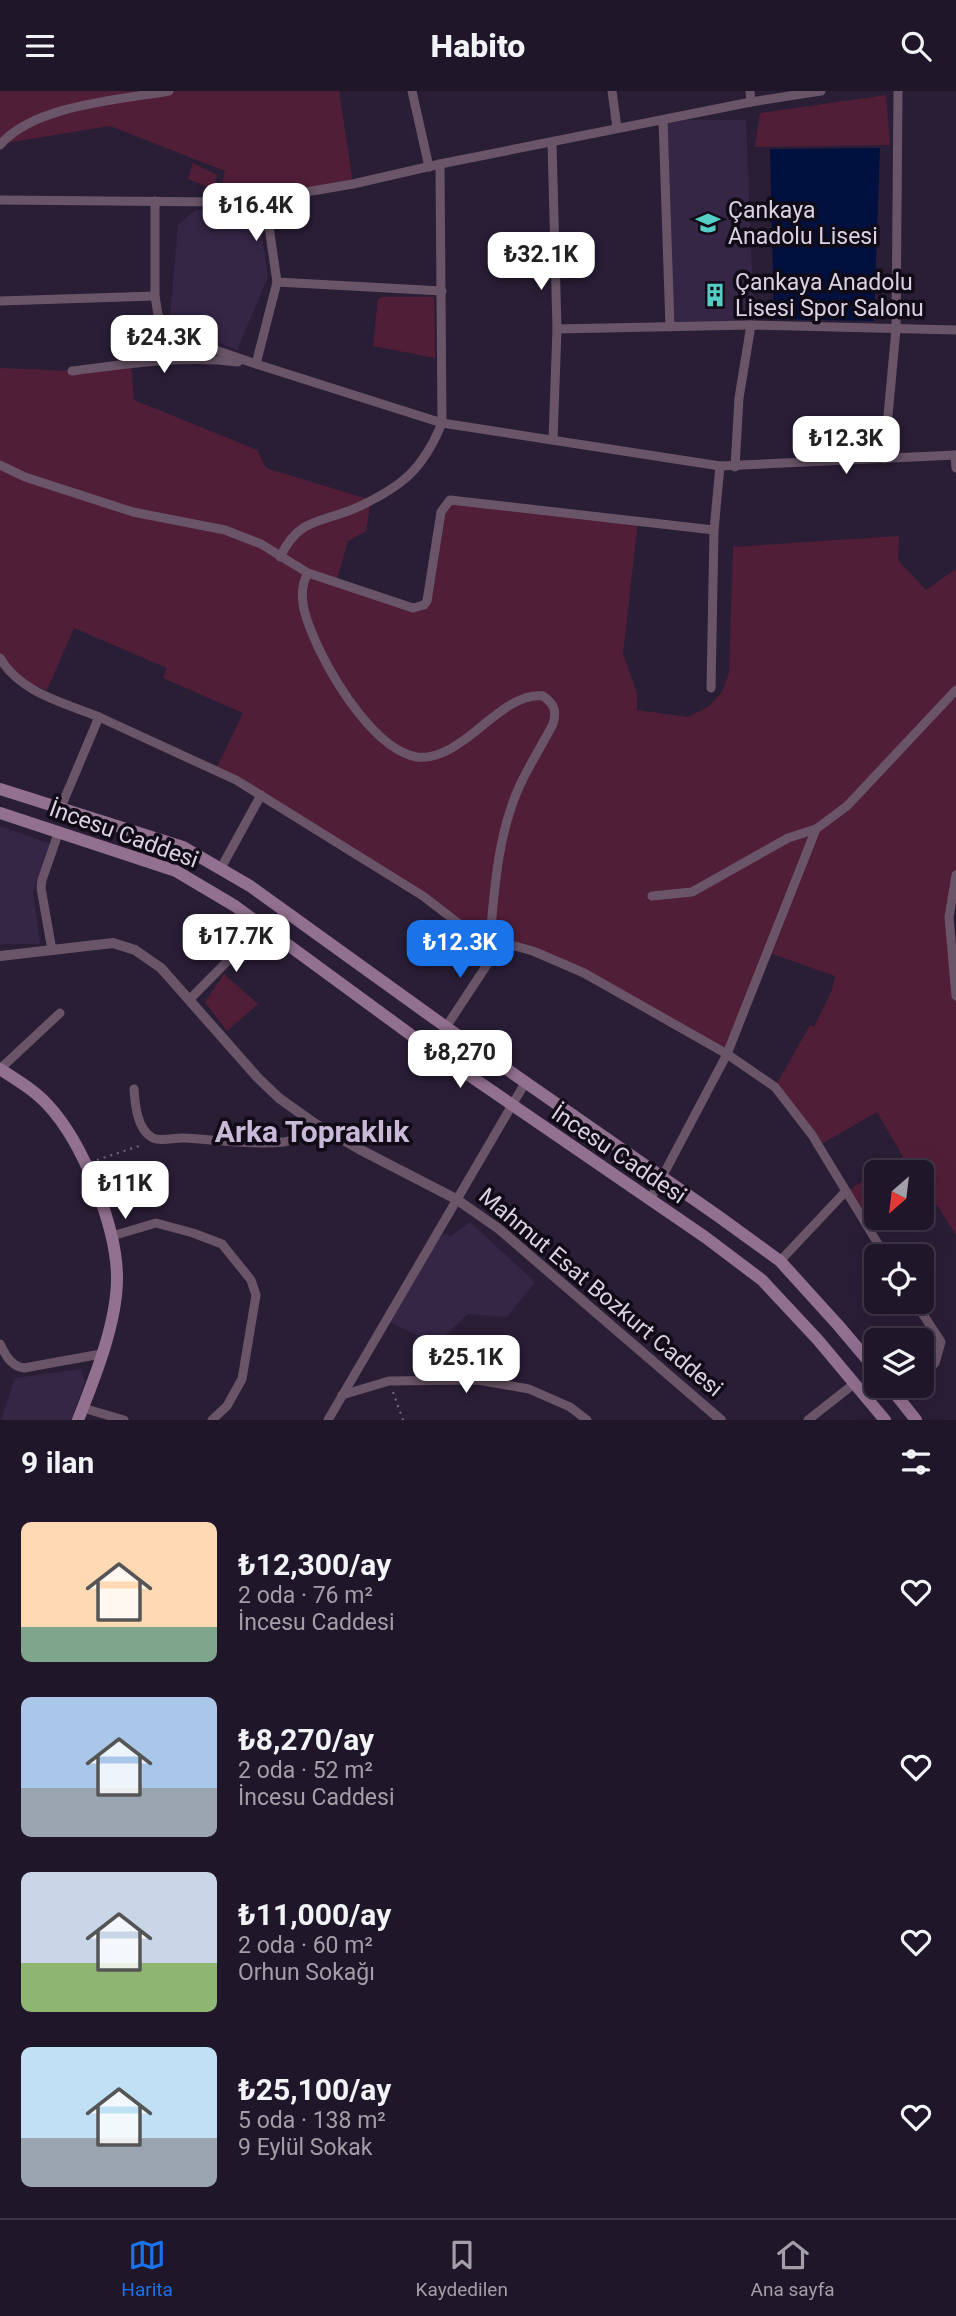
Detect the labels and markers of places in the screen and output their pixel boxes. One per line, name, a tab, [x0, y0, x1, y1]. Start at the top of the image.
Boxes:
pin: ₺16.4K	[199, 183, 313, 243]
place label: Çankaya Anadolu Lisesi	[728, 197, 878, 250]
school or university icon: Çankaya Anadolu Lisesi	[694, 209, 722, 237]
pin: ₺32.1K	[484, 233, 598, 292]
place label: Çankaya Anadolu Lisesi Spor Salonu	[735, 269, 924, 322]
building icon: Çankaya Anadolu Lisesi Spor Salonu	[701, 281, 729, 309]
pin: ₺24.3K	[107, 315, 221, 375]
pin: ₺12.3K	[789, 417, 903, 476]
pin: ₺17.7K	[179, 915, 293, 974]
pin: ₺12.3K	[403, 921, 517, 980]
pin: ₺8,270	[403, 1031, 517, 1090]
pin: ₺11K	[84, 1161, 166, 1221]
pin: ₺25.1K	[409, 1335, 523, 1395]

